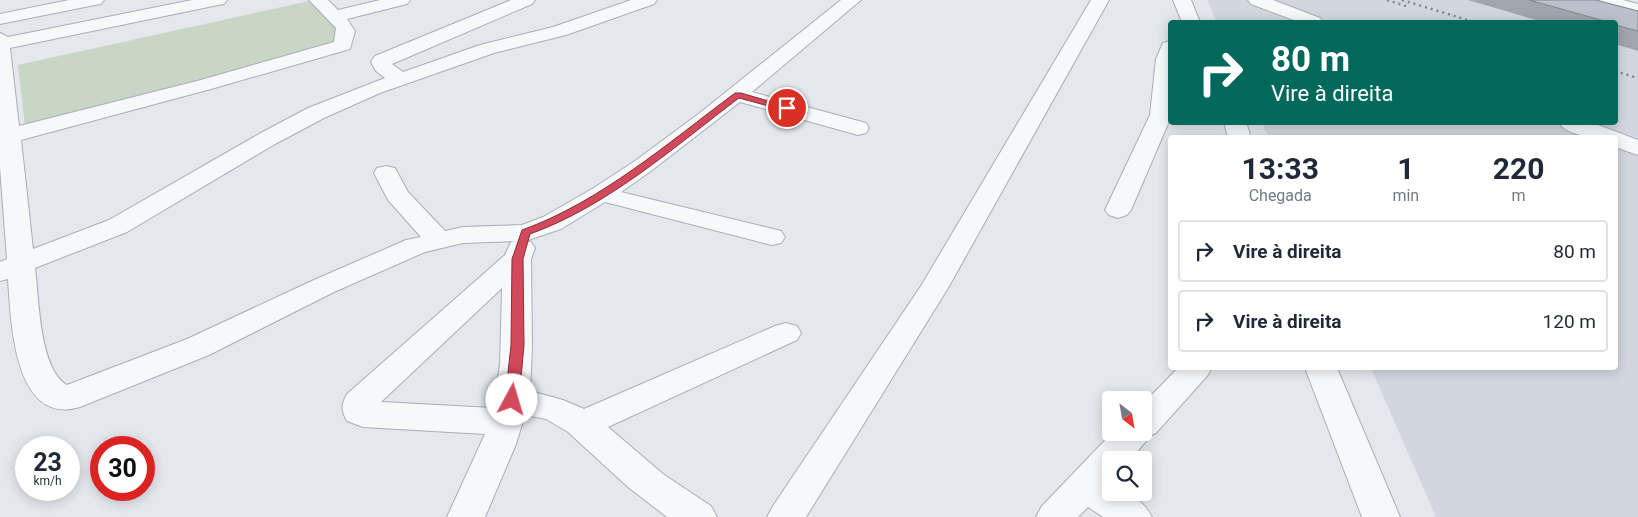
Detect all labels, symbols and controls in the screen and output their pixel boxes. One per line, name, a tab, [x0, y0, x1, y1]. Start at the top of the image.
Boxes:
text: 80 m	[1271, 39, 1350, 80]
icon: right	[1188, 40, 1253, 105]
text: Vire à direita	[1271, 81, 1393, 106]
pin	[766, 87, 808, 129]
icon: arrive	[773, 94, 801, 122]
text: 13:33	[1242, 151, 1319, 186]
text: 1	[1397, 151, 1414, 186]
text: 220	[1493, 151, 1544, 186]
text: Chegada	[1249, 186, 1312, 205]
text: min	[1392, 186, 1419, 205]
text: m	[1512, 186, 1526, 205]
icon: right	[1190, 237, 1218, 265]
text: Vire à direita	[1233, 240, 1342, 263]
text: 80 m	[1553, 240, 1596, 263]
icon: right	[1190, 307, 1218, 335]
text: Vire à direita	[1233, 310, 1342, 333]
text: 120 m	[1543, 310, 1596, 333]
position arrow	[485, 373, 537, 425]
north arrow	[1102, 391, 1152, 441]
map controls	[1102, 391, 1152, 501]
speed limit sign: 30	[90, 436, 155, 501]
text: 23	[33, 448, 62, 477]
button: search	[1102, 451, 1152, 501]
text: km/h	[33, 474, 62, 488]

